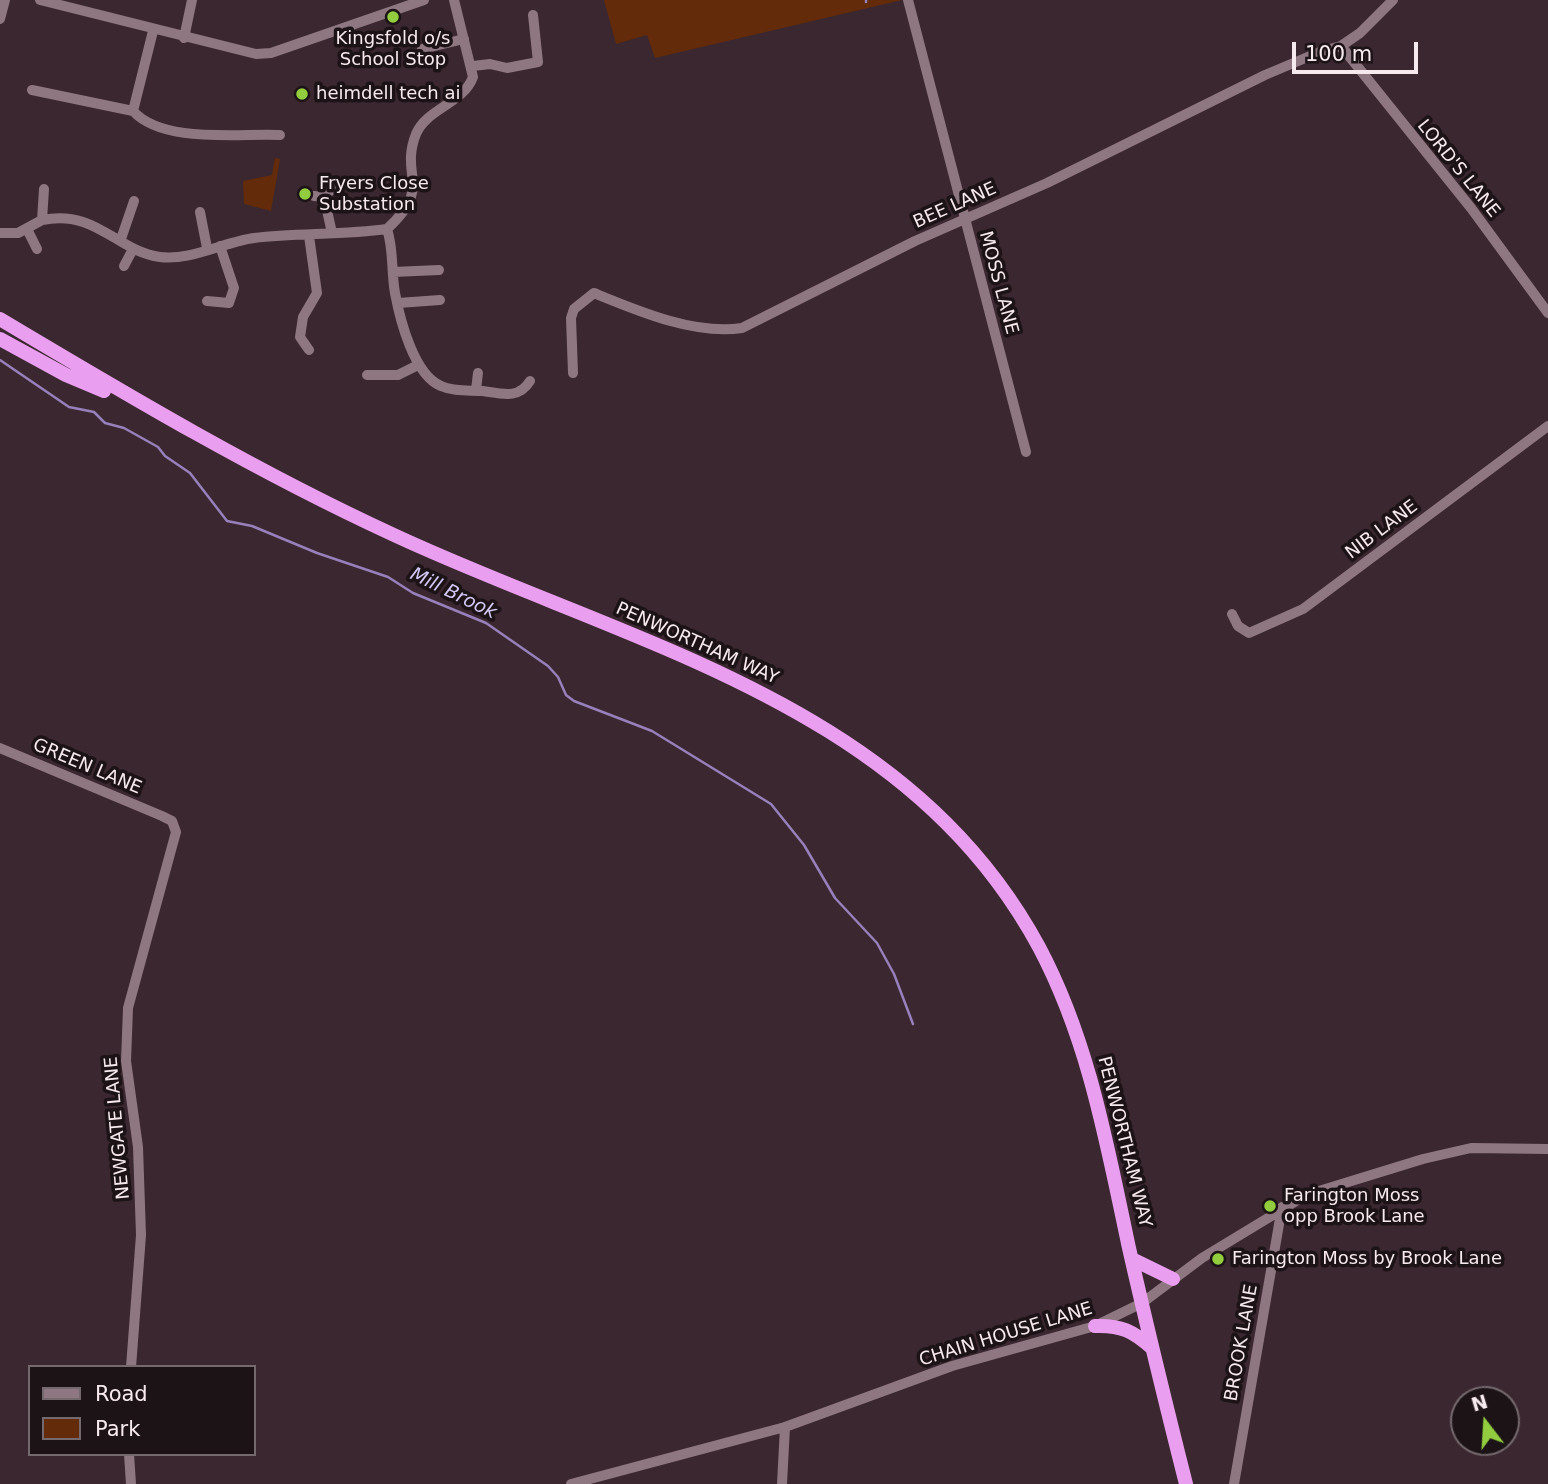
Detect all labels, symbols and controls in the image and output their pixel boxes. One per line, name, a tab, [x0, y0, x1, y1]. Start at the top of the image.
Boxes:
marker: Kingsfold o/s School Stop	[385, 9, 401, 25]
place label: Kingsfold o/s School Stop	[336, 28, 450, 70]
scale bar	[1296, 28, 1422, 72]
text: 100 m	[1305, 42, 1372, 66]
place label: heimdell tech ai	[316, 83, 460, 105]
marker: heimdell tech ai	[294, 86, 310, 102]
street label: LORD'S LANE	[1412, 116, 1504, 222]
place label: Fryers Close Substation	[319, 173, 429, 216]
street label: BEE LANE	[910, 178, 1000, 234]
marker: Fryers Close Substation	[297, 186, 313, 202]
street label: MOSS LANE	[974, 229, 1022, 337]
street label: NIB LANE	[1342, 496, 1422, 564]
water label: Mill Brook	[406, 563, 500, 625]
street label: PENWORTHAM WAY	[612, 598, 782, 690]
street label: GREEN LANE	[29, 734, 145, 800]
street label: PENWORTHAM WAY	[1092, 1054, 1156, 1230]
street label: NEWGATE LANE	[101, 1056, 135, 1200]
place label: Farington Moss opp Brook Lane	[1284, 1185, 1425, 1228]
marker: Farington Moss opp Brook Lane	[1262, 1198, 1278, 1214]
place label: Farington Moss by Brook Lane	[1232, 1248, 1502, 1270]
marker: Farington Moss by Brook Lane	[1210, 1251, 1226, 1267]
street label: BROOK LANE	[1221, 1283, 1263, 1403]
street label: CHAIN HOUSE LANE	[917, 1298, 1095, 1372]
legend	[28, 1365, 256, 1456]
text: Road	[95, 1382, 148, 1406]
north arrow	[1450, 1386, 1520, 1456]
text: N	[1469, 1390, 1490, 1416]
text: Park	[95, 1417, 140, 1441]

